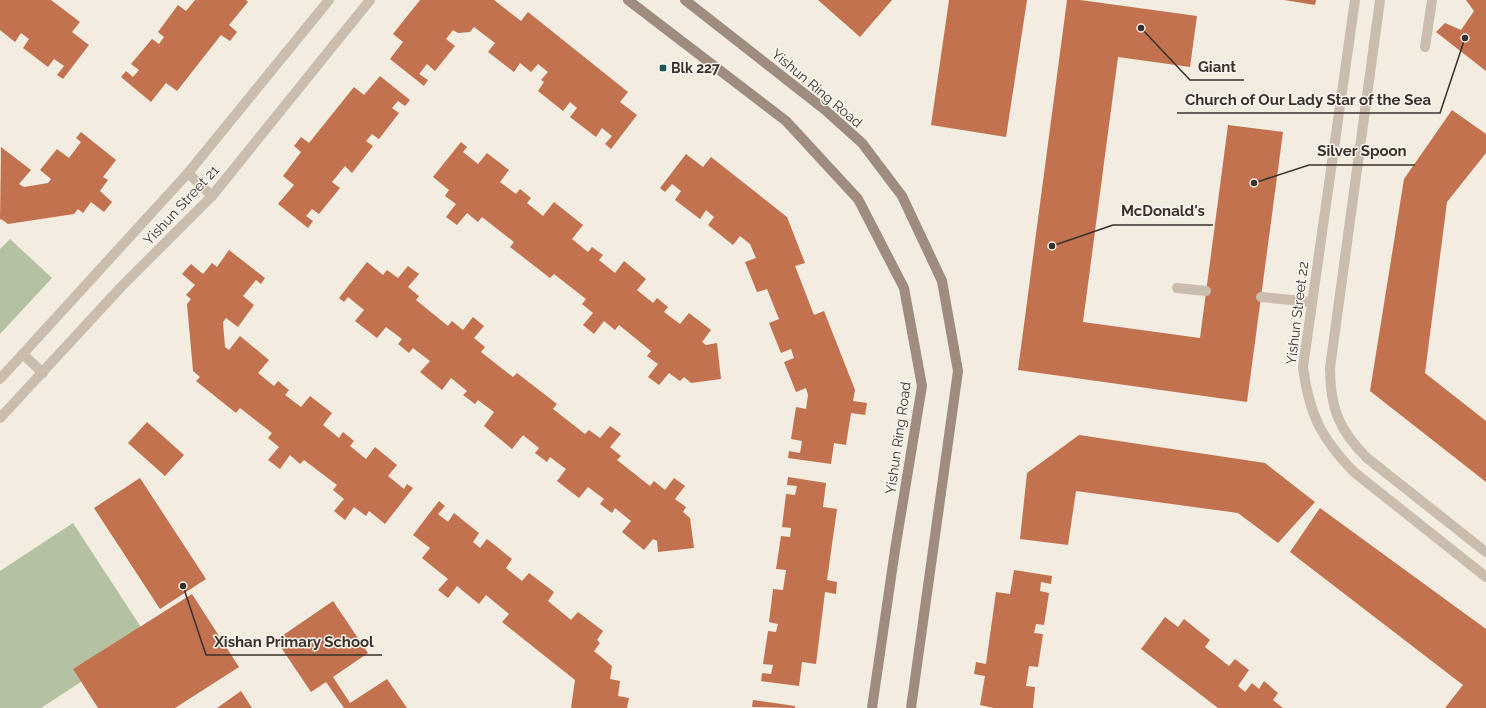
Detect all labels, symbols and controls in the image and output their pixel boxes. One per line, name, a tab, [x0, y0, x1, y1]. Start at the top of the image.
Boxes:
street label: Yishun Ring Road	[768, 45, 866, 131]
callout: Giant	[1190, 53, 1244, 80]
text: Giant	[1198, 58, 1236, 76]
place label: Blk 227	[671, 60, 720, 76]
marker: Blk 227	[658, 63, 668, 73]
callout: Church of Our Lady Star of the Sea	[1177, 86, 1440, 113]
text: Church of Our Lady Star of the Sea	[1185, 91, 1431, 109]
callout: Silver Spoon	[1309, 138, 1415, 165]
text: Silver Spoon	[1317, 142, 1407, 160]
street label: Yishun Street 21	[140, 162, 222, 248]
callout: McDonald's	[1113, 198, 1213, 225]
text: McDonald's	[1121, 202, 1205, 220]
street label: Yishun Street 22	[1283, 260, 1311, 366]
street label: Yishun Ring Road	[882, 381, 914, 495]
callout: Xishan Primary School	[206, 628, 382, 655]
text: Xishan Primary School	[213, 633, 374, 651]

